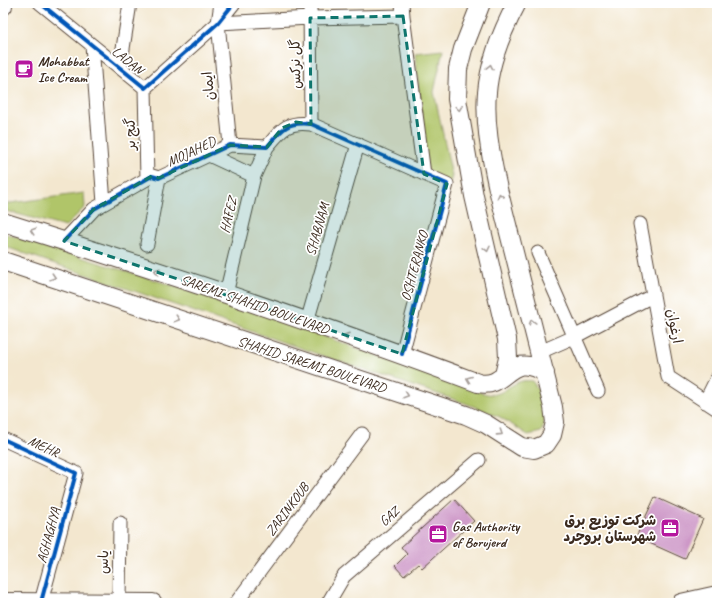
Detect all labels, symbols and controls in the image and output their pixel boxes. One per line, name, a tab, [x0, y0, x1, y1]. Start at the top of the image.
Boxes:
street label: گل نرکس	[287, 39, 304, 89]
street label: LADAN	[108, 43, 148, 80]
place label: Mohabbat Ice Cream	[38, 53, 90, 86]
cafe icon: Mohabbat Ice Cream	[13, 58, 35, 80]
one-way arrow	[486, 64, 494, 71]
street label: ایمان	[199, 71, 218, 101]
one-way arrow	[454, 105, 463, 111]
street label: گنج بر	[122, 118, 140, 151]
street label: MOJAHED	[164, 132, 220, 170]
one-way arrow	[496, 192, 504, 199]
street label: HAFEZ	[216, 193, 242, 235]
street label: SHABNAM	[302, 200, 333, 258]
one-way arrow	[30, 227, 37, 236]
street label: OSHTERANKO	[397, 227, 432, 303]
one-way arrow	[482, 246, 490, 252]
one-way arrow	[153, 267, 160, 276]
street label: SAREMI SHAHID BOULEVARD	[178, 271, 333, 339]
one-way arrow	[50, 273, 57, 281]
street label: ارغوان	[663, 307, 686, 345]
one-way arrow	[173, 314, 180, 322]
one-way arrow	[528, 318, 537, 325]
street label: SHAHID SAREMI BOULEVARD	[235, 332, 390, 397]
one-way arrow	[343, 332, 350, 340]
one-way arrow	[465, 376, 472, 384]
one-way arrow	[402, 391, 409, 399]
one-way arrow	[496, 428, 503, 436]
street label: MEHR	[26, 432, 63, 461]
street label: ZARINKOUB	[262, 478, 314, 539]
street label: GAZ	[376, 501, 405, 530]
street label: AGHAGHYA	[33, 505, 64, 565]
place label: شرکت توزیع برق شهرستان بروجرد	[563, 512, 656, 545]
office icon: شرکت توزیع برق شهرستان بروجرد	[659, 517, 681, 539]
place label: Gas Authority of Borujerd	[452, 518, 521, 551]
office icon: Gas Authority of Borujerd	[427, 523, 449, 545]
street label: یاس	[95, 550, 112, 574]

